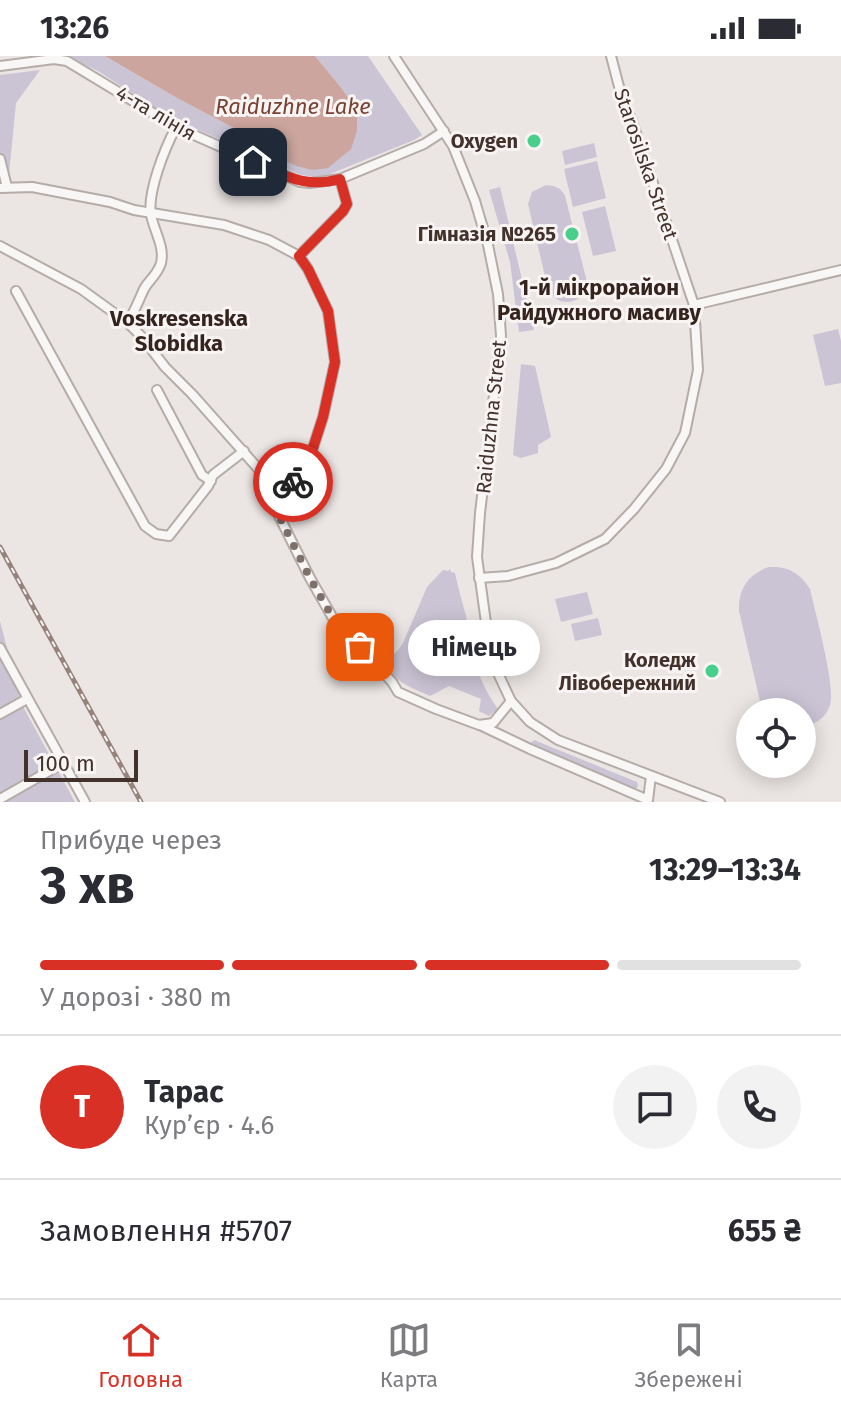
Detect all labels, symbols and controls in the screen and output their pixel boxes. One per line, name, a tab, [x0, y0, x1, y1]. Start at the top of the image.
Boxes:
text: 13:26	[40, 10, 109, 46]
street label: 4-та лінія	[112, 81, 200, 145]
street label: Starosilska Street	[609, 85, 683, 243]
water label: Raiduzhne Lake	[215, 93, 371, 120]
pin	[219, 128, 287, 196]
place label: Oxygen	[451, 129, 518, 153]
marker: Oxygen	[525, 132, 543, 150]
icon: home	[231, 140, 275, 184]
place label: Гімназія №265	[418, 222, 556, 246]
marker: Гімназія №265	[563, 225, 581, 243]
district label: 1-й мікрорайон Райдужного масиву	[497, 274, 702, 326]
district label: Voskresenska Slobidka	[109, 305, 248, 357]
street label: Raiduzhna Street	[471, 338, 511, 495]
courier	[253, 442, 333, 522]
icon: bike	[271, 460, 315, 504]
pin	[326, 613, 394, 681]
callout: Німець	[408, 619, 540, 675]
icon: bag	[338, 625, 382, 669]
text: Німець	[431, 632, 517, 663]
place label: Коледж Лівобережний	[559, 648, 697, 695]
marker: Коледж Лівобережний	[703, 662, 721, 680]
map controls	[736, 698, 816, 778]
button: locate	[736, 698, 816, 778]
scale bar	[24, 746, 138, 782]
text: 100 m	[36, 750, 95, 777]
text: Прибуде через	[40, 825, 222, 856]
text: 13:29–13:34	[649, 852, 801, 888]
text: 3 хв	[40, 854, 135, 917]
text: У дорозі · 380 m	[40, 982, 232, 1013]
button: chat	[613, 1065, 697, 1149]
button: phone	[717, 1065, 801, 1149]
text: Тарас	[144, 1074, 224, 1110]
text: Т	[74, 1089, 90, 1125]
text: Кур’єр · 4.6	[144, 1110, 274, 1141]
text: Замовлення #5707	[40, 1213, 292, 1249]
text: 655 ₴	[728, 1213, 801, 1249]
tab: Головна	[98, 1318, 183, 1393]
tab: Карта	[380, 1318, 438, 1393]
tab: Збережені	[635, 1318, 743, 1393]

